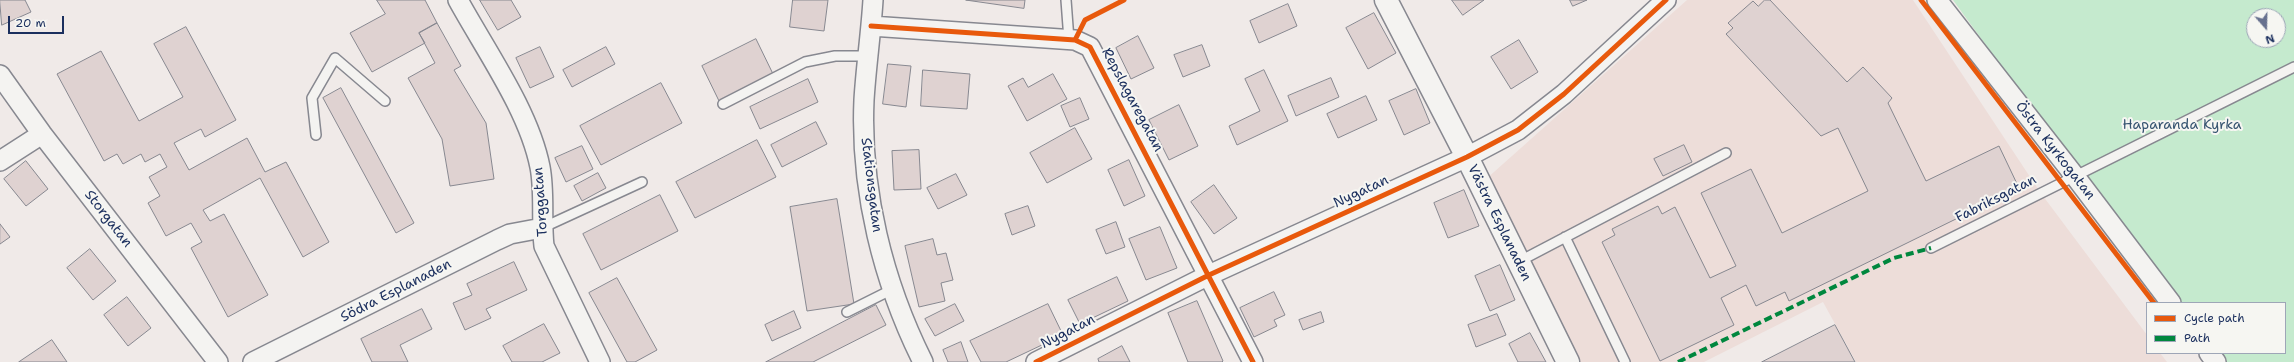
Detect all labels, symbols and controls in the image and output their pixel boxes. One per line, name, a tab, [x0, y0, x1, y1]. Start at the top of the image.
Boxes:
scale bar	[10, 8, 66, 34]
north arrow	[2246, 8, 2286, 48]
text: 20 m	[15, 15, 46, 31]
text: N	[2263, 30, 2277, 47]
street label: Repslagaregatan	[1098, 45, 1166, 155]
street label: Östra Kyrkogatan	[2011, 99, 2099, 203]
park label: Haparanda Kyrka	[2122, 117, 2242, 133]
street label: Stationsgatan	[857, 137, 885, 233]
street label: Västra Esplanaden	[1463, 162, 1535, 284]
street label: Torggatan	[530, 167, 552, 237]
street label: Fabriksgatan	[1953, 171, 2039, 227]
street label: Nygatan	[1331, 172, 1391, 212]
street label: Storgatan	[81, 187, 135, 251]
street label: Södra Esplanaden	[338, 256, 454, 326]
legend	[2146, 302, 2286, 354]
text: Cycle path	[2184, 310, 2245, 326]
street label: Nygatan	[1038, 311, 1098, 353]
text: Path	[2184, 330, 2210, 346]

